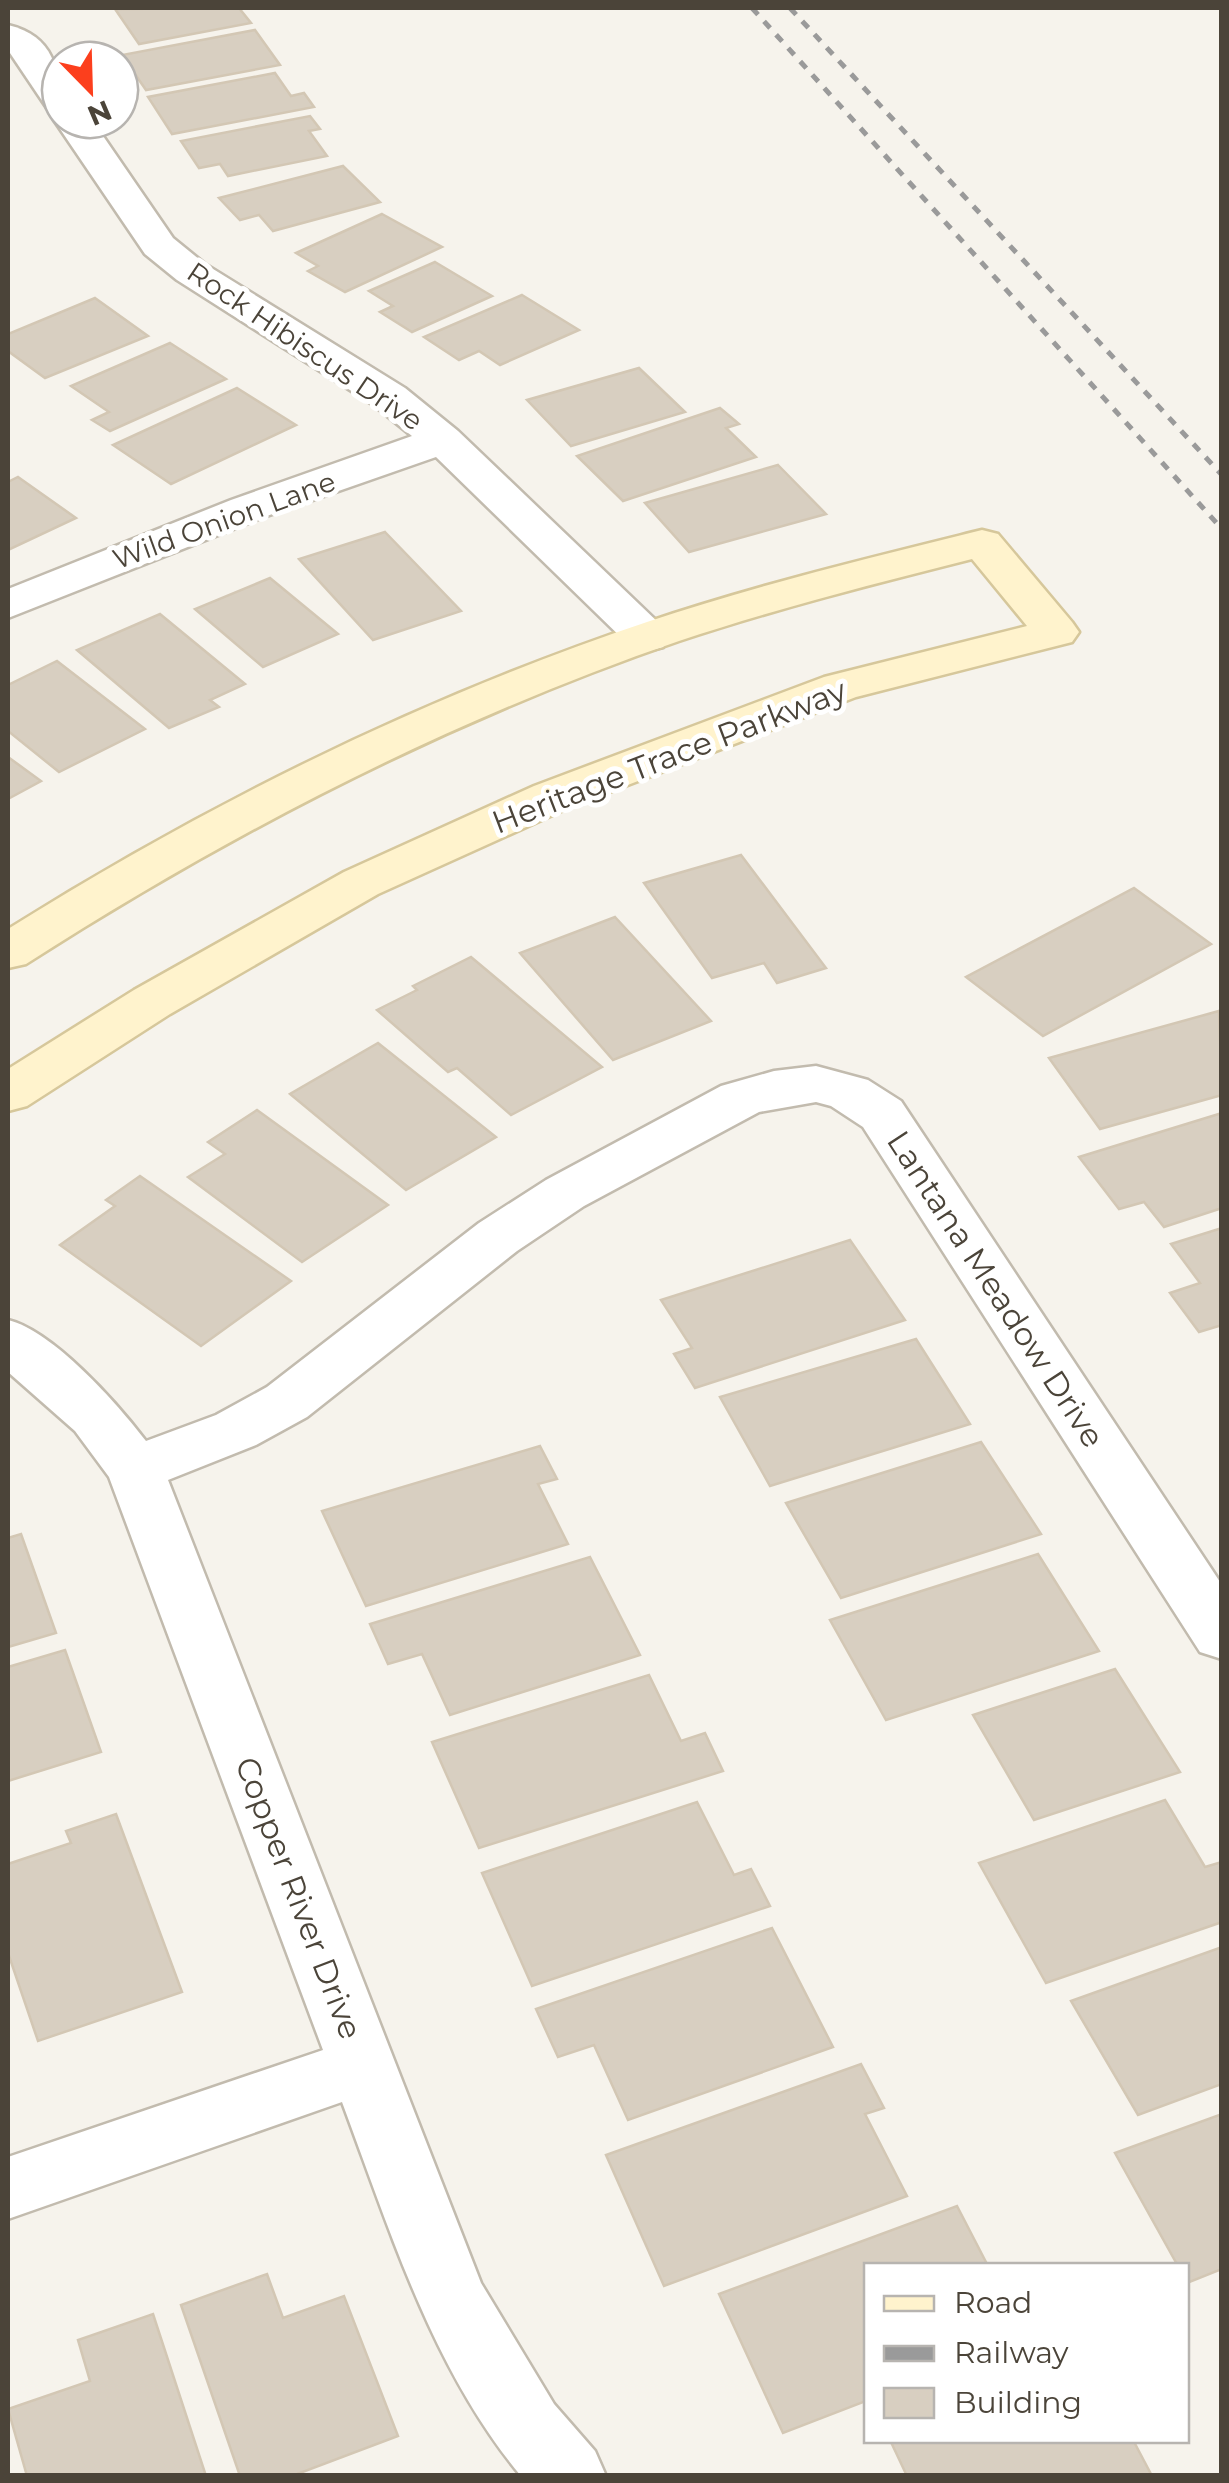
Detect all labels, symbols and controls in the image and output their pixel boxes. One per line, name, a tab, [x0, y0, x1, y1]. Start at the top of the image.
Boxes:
north arrow	[40, 40, 140, 140]
text: N	[83, 93, 117, 133]
street label: Rock Hibiscus Drive	[181, 255, 429, 437]
street label: Wild Onion Lane	[108, 464, 340, 576]
street label: Heritage Trace Parkway	[486, 670, 852, 842]
street label: Lantana Meadow Drive	[879, 1123, 1113, 1455]
street label: Copper River Drive	[227, 1751, 371, 2045]
legend	[864, 2263, 1189, 2443]
text: Road	[954, 2284, 1032, 2321]
text: Railway	[954, 2334, 1069, 2371]
text: Building	[954, 2384, 1082, 2421]

